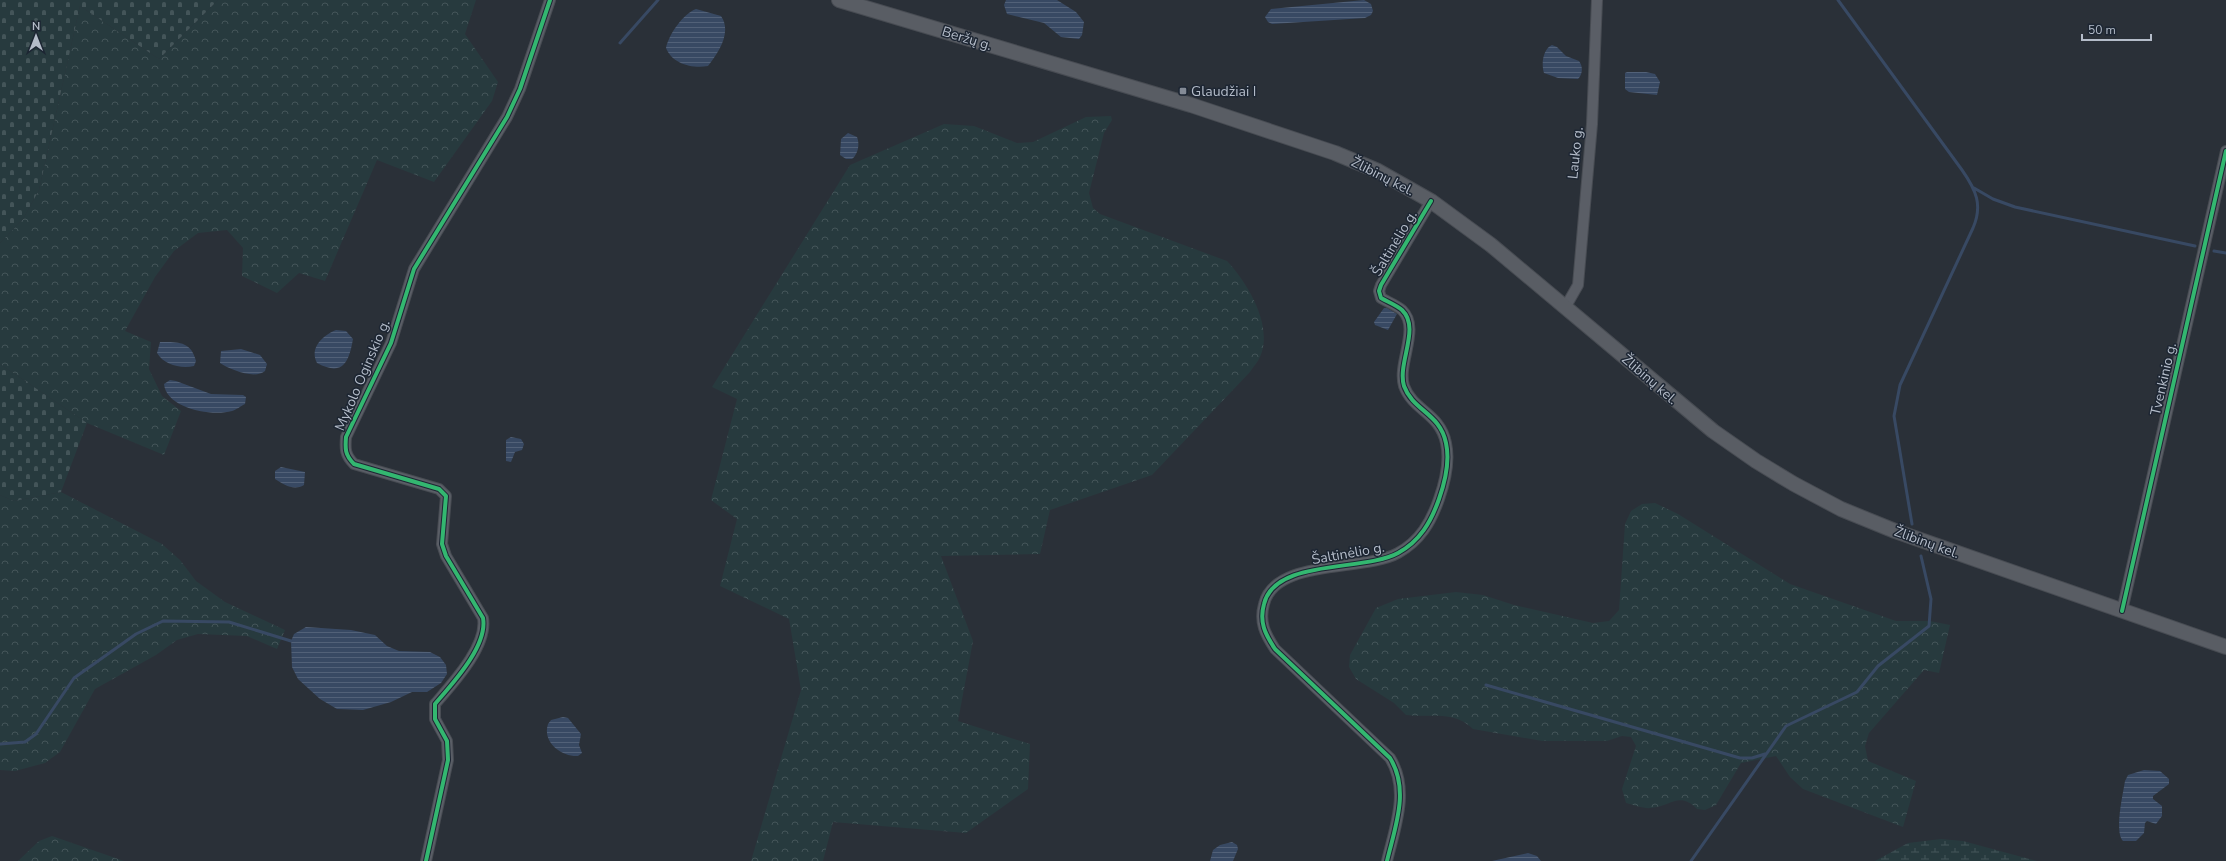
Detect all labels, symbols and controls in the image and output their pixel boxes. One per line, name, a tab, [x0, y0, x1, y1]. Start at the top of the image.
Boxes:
north arrow	[16, 16, 56, 56]
scale bar	[2082, 16, 2151, 42]
text: N	[32, 19, 40, 34]
street label: Beržų g.	[940, 22, 994, 55]
text: 50 m	[2088, 22, 2116, 38]
place label: Glaudžiai I	[1191, 82, 1256, 101]
marker: Glaudžiai I	[1178, 86, 1188, 96]
street label: Lauko g.	[1563, 126, 1588, 180]
street label: Žlibinų kel.	[1348, 152, 1417, 200]
street label: Šaltinėlio g.	[1367, 207, 1422, 280]
street label: Mykolo Oginskio g.	[330, 317, 394, 434]
street label: Tvenkinio g.	[2146, 341, 2181, 417]
street label: Žlibinų kel.	[1618, 350, 1682, 409]
street label: Žlibinų kel.	[1892, 522, 1962, 563]
street label: Šaltinėlio g.	[1310, 538, 1386, 569]

